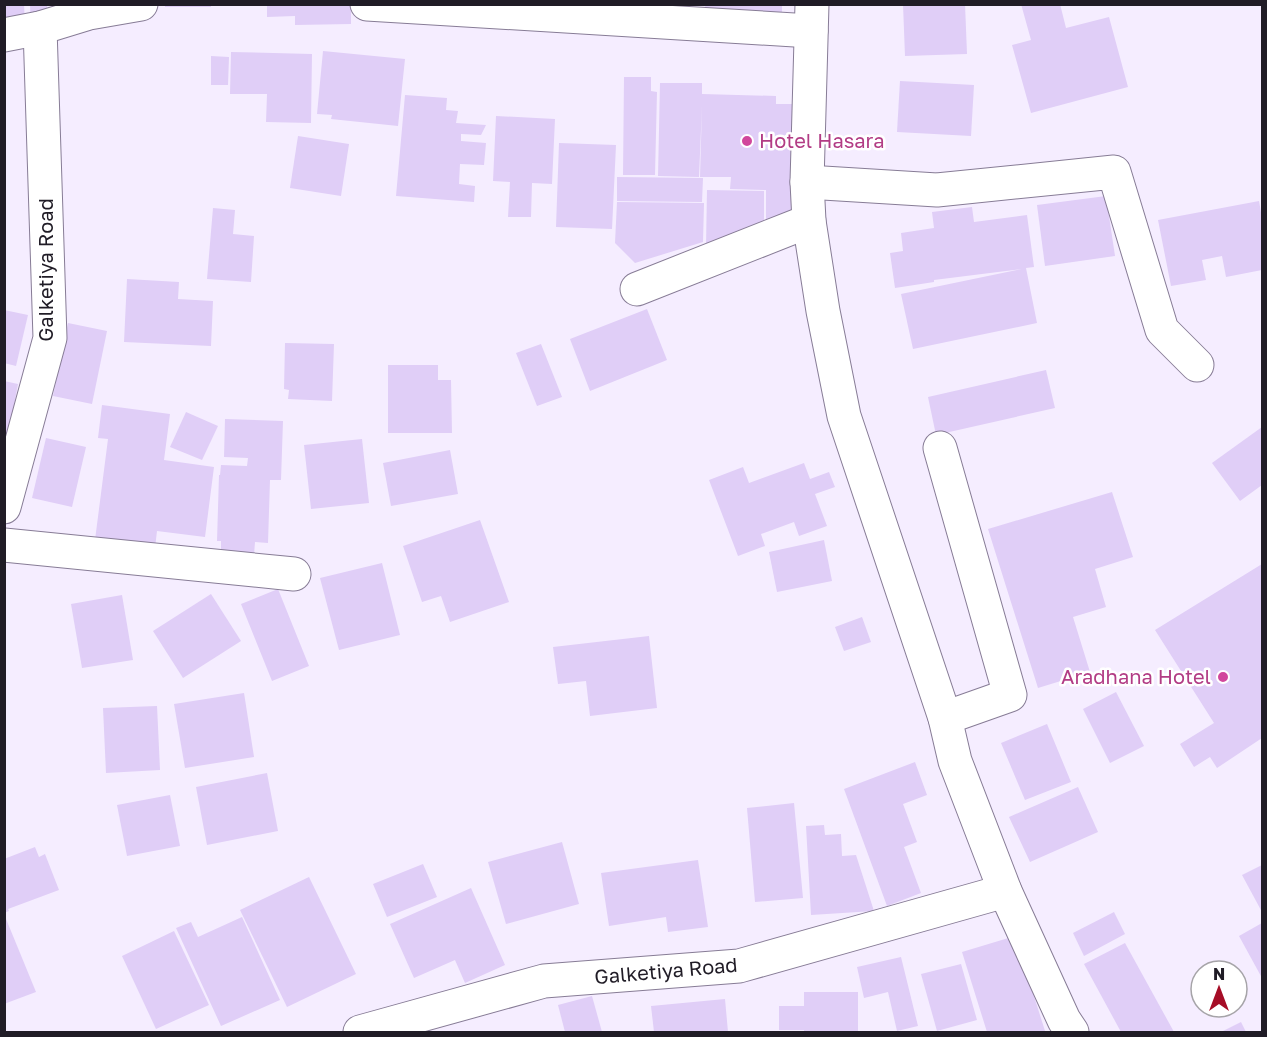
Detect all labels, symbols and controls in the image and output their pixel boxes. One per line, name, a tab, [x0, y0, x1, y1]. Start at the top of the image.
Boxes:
place label: Hotel Hasara	[759, 128, 885, 152]
marker: Hotel Hasara	[740, 134, 754, 148]
street label: Galketiya Road	[33, 198, 57, 342]
place label: Aradhana Hotel	[1061, 664, 1211, 688]
marker: Aradhana Hotel	[1216, 670, 1230, 684]
street label: Galketiya Road	[593, 952, 738, 988]
north arrow	[1189, 959, 1249, 1019]
text: N	[1213, 964, 1225, 984]

